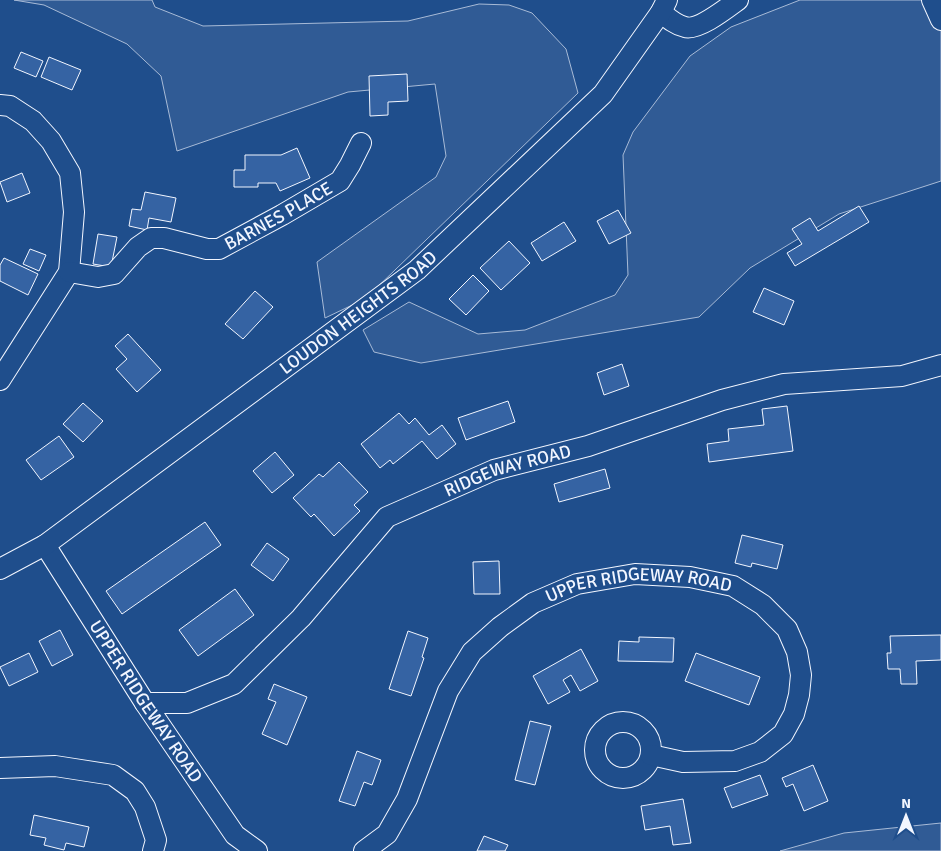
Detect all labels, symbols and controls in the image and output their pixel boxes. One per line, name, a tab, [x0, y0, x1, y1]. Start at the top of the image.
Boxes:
street label: BARNES PLACE	[221, 177, 336, 255]
street label: LOUDON HEIGHTS ROAD	[275, 246, 441, 379]
street label: RIDGEWAY ROAD	[441, 440, 573, 502]
street label: UPPER RIDGEWAY ROAD	[542, 562, 734, 607]
street label: UPPER RIDGEWAY ROAD	[84, 616, 207, 787]
north arrow	[881, 791, 931, 841]
text: N	[901, 795, 911, 812]

